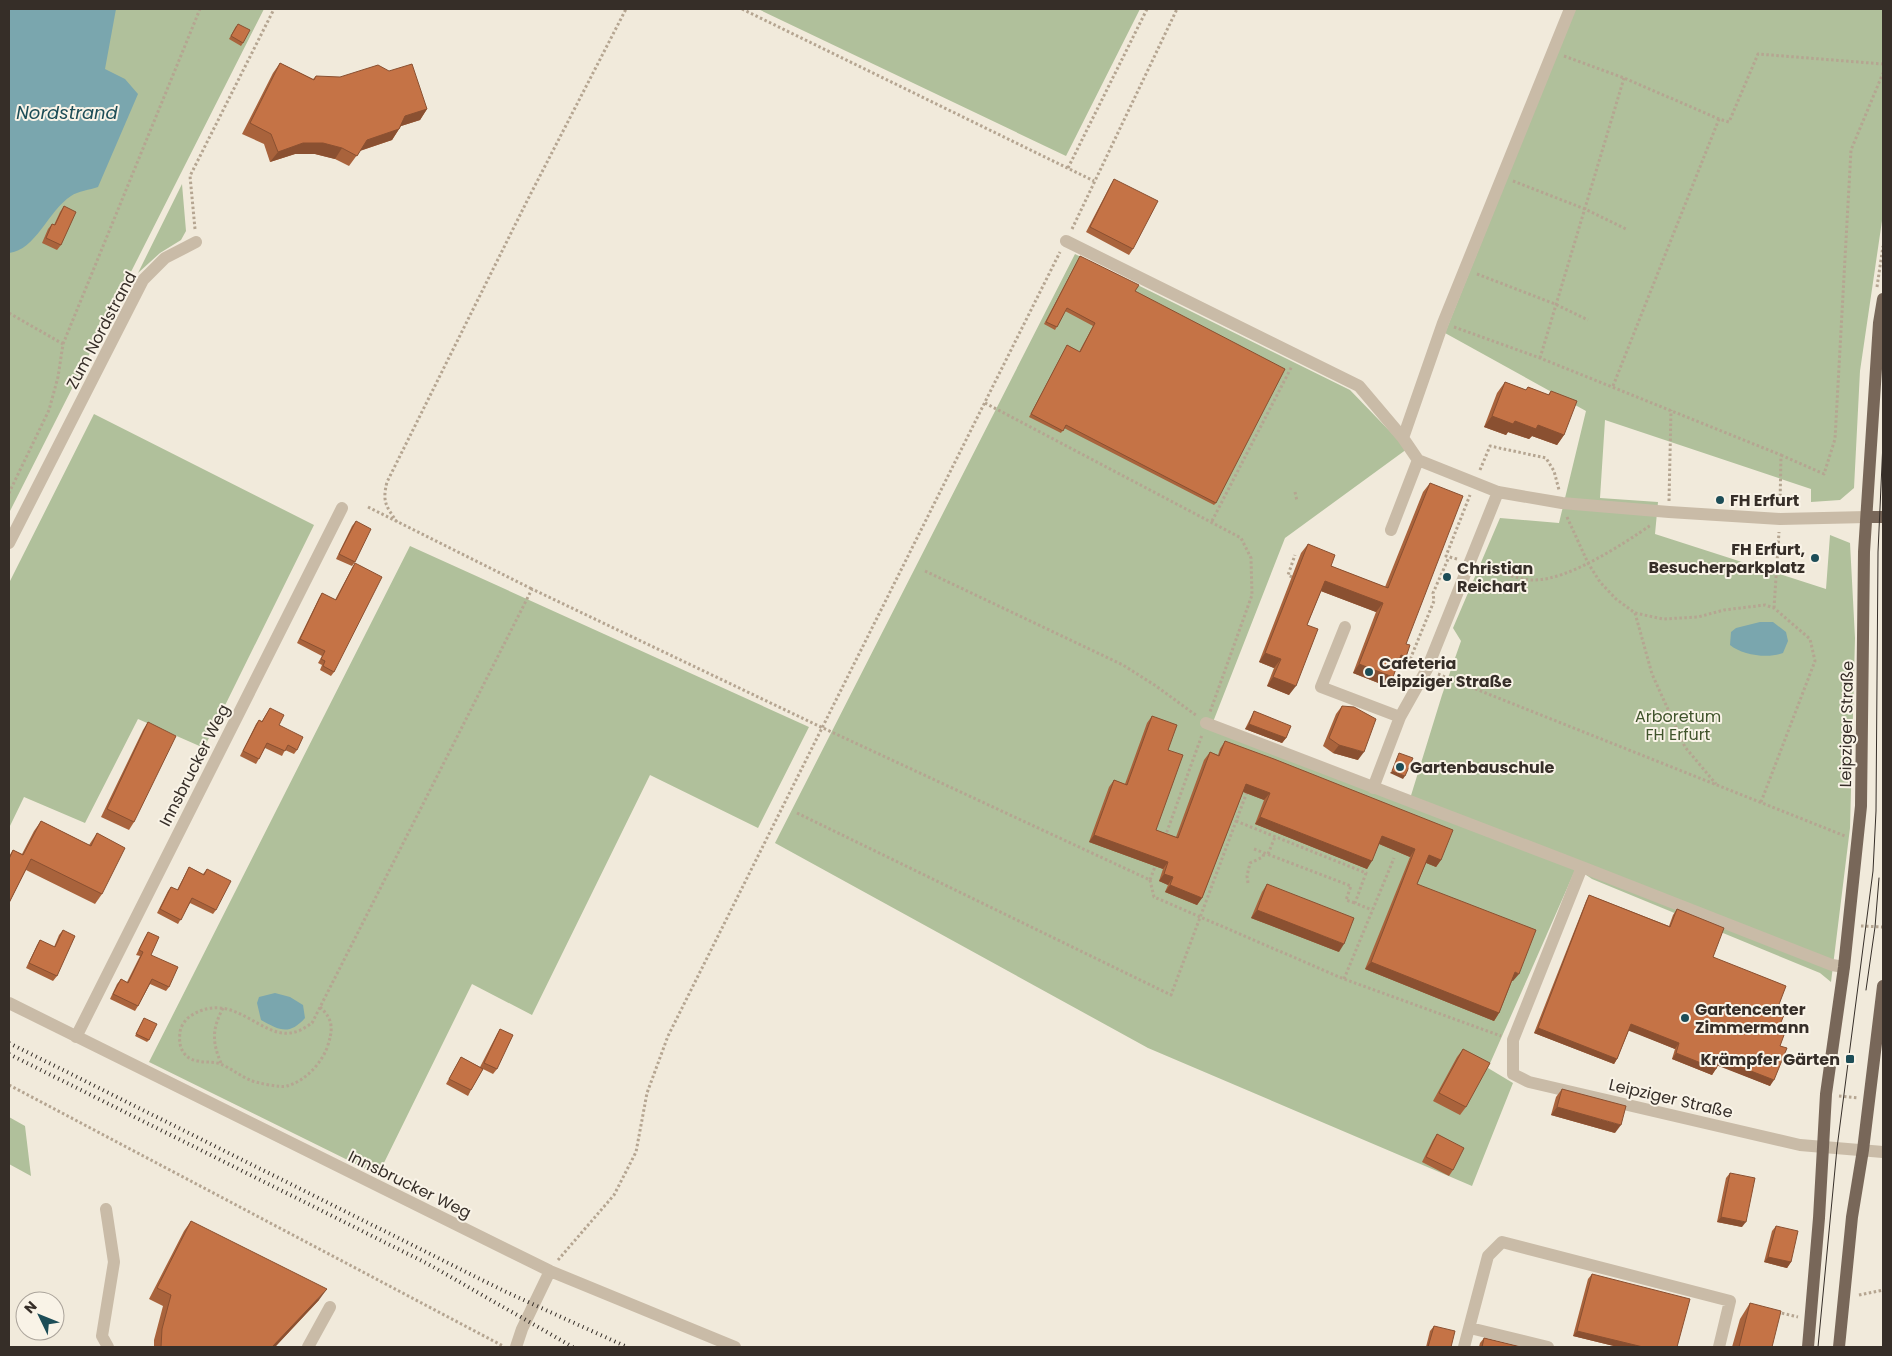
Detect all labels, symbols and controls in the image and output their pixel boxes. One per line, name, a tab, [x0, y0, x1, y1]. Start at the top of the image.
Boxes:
water label: Nordstrand	[16, 100, 119, 125]
street label: Zum Nordstrand	[61, 267, 142, 393]
place label: FH Erfurt	[1730, 489, 1799, 512]
marker: FH Erfurt	[1714, 494, 1726, 506]
place label: FH Erfurt, Besucherparkplatz	[1648, 538, 1805, 579]
marker: FH Erfurt, Besucherparkplatz	[1809, 552, 1821, 564]
place label: Christian Reichart	[1457, 557, 1533, 598]
marker: Christian Reichart	[1441, 571, 1453, 583]
place label: Cafeteria Leipziger Straße	[1379, 652, 1512, 693]
street label: Leipziger Straße	[1834, 660, 1859, 787]
marker: Cafeteria Leipziger Straße	[1363, 666, 1375, 678]
street label: Innsbrucker Weg	[154, 700, 235, 830]
park label: Arboretum FH Erfurt	[1635, 705, 1721, 746]
place label: Gartenbauschule	[1410, 756, 1554, 779]
marker: Gartenbauschule	[1394, 761, 1406, 773]
place label: Gartencenter Zimmermann	[1695, 998, 1809, 1039]
marker: Gartencenter Zimmermann	[1679, 1012, 1691, 1024]
place label: Krämpfer Gärten	[1700, 1048, 1840, 1071]
marker: Krämpfer Gärten	[1844, 1053, 1856, 1065]
street label: Leipziger Straße	[1607, 1073, 1735, 1124]
street label: Innsbrucker Weg	[344, 1145, 475, 1224]
north arrow	[15, 1291, 65, 1341]
text: N	[20, 1296, 41, 1318]

